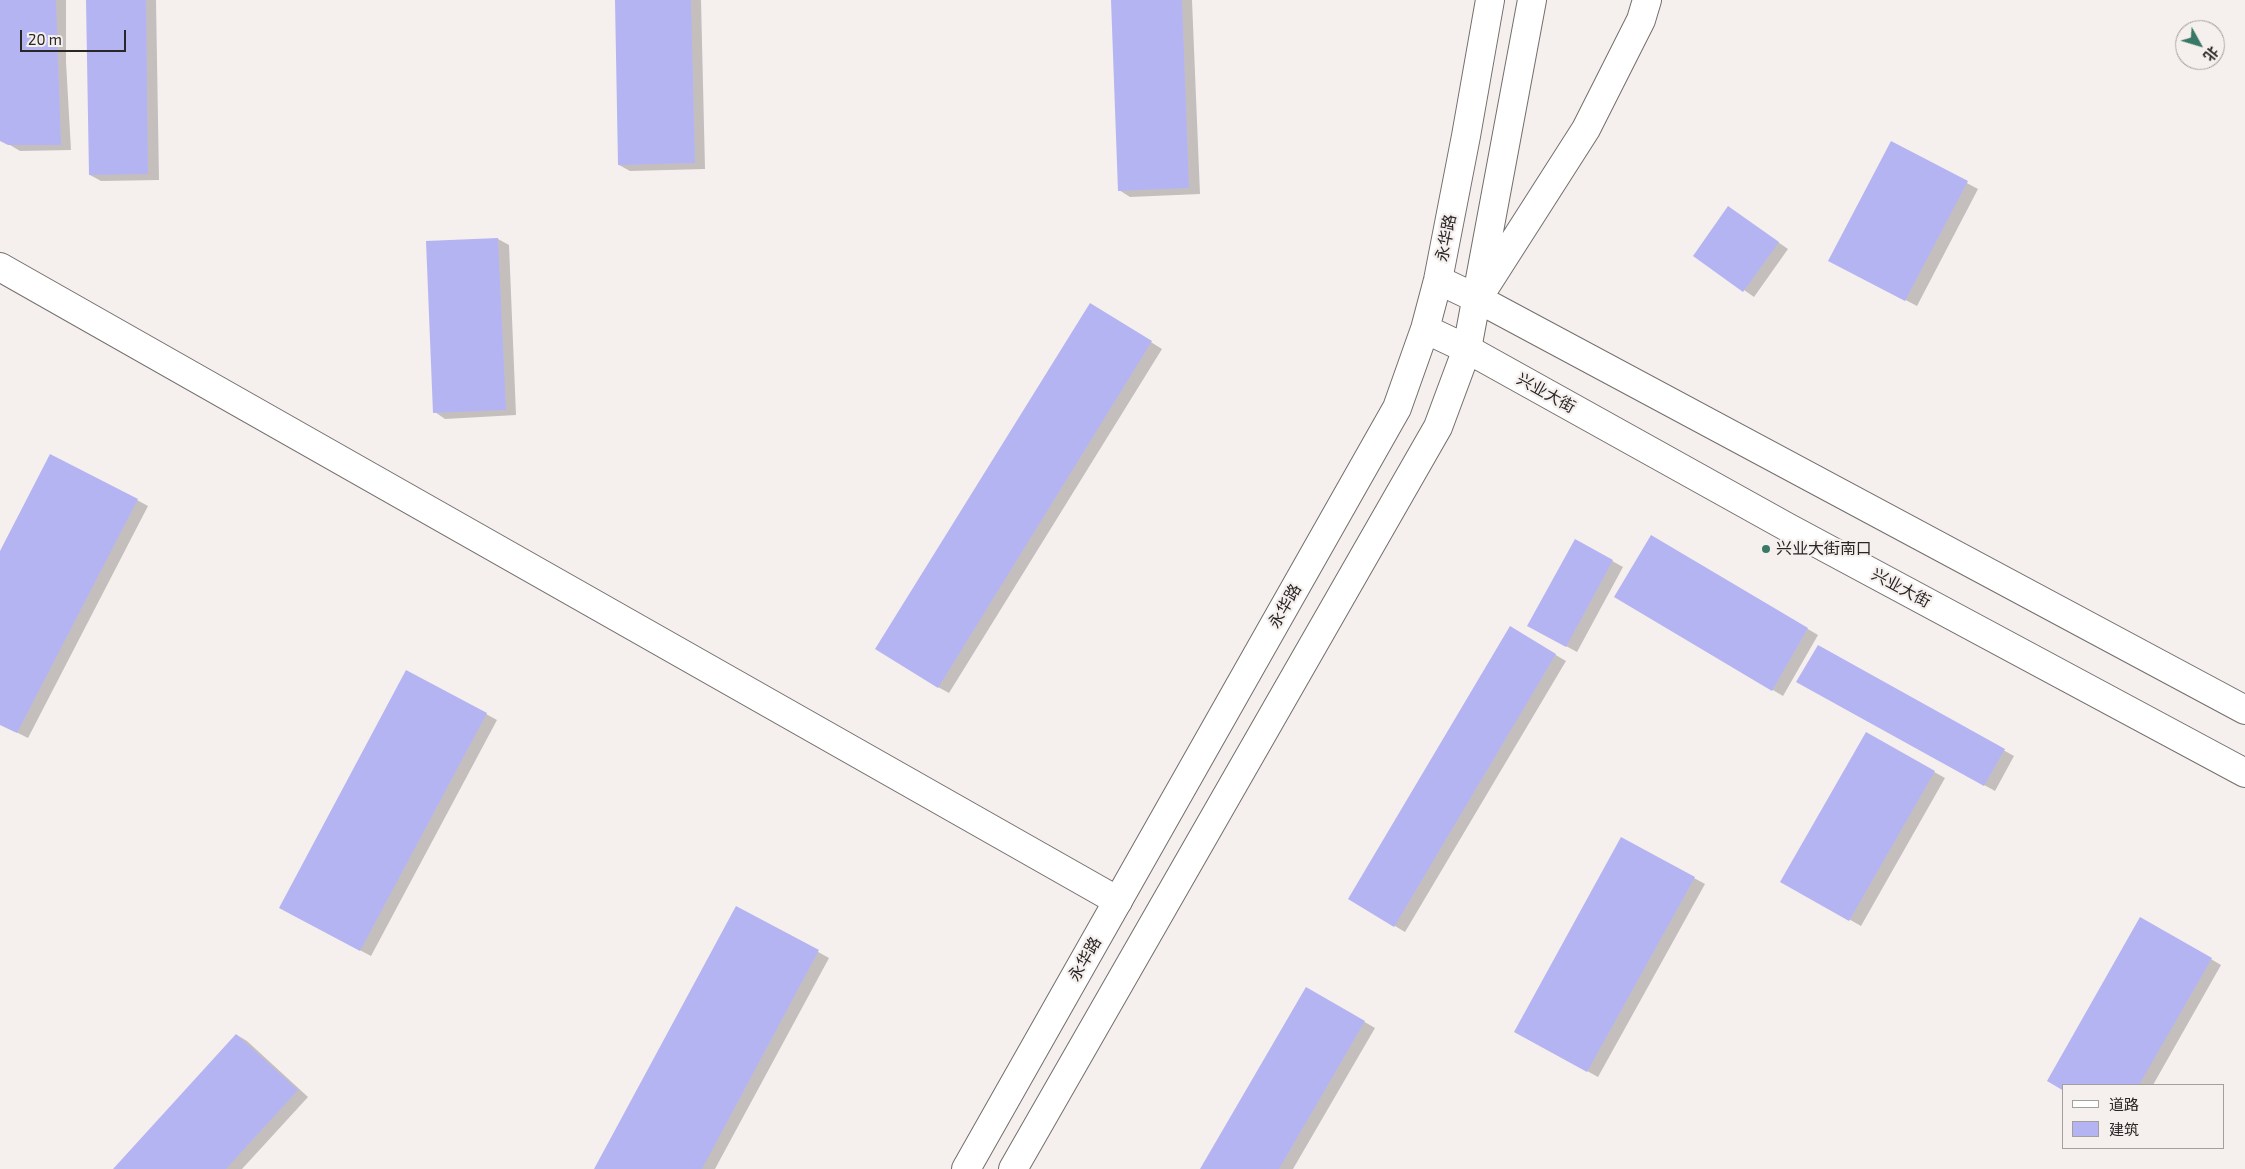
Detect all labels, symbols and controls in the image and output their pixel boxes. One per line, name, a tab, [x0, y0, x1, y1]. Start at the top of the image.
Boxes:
scale bar	[22, 20, 129, 52]
north arrow	[2175, 20, 2225, 70]
text: 20 m	[28, 30, 62, 48]
text: 北	[2200, 43, 2222, 65]
street label: 永华路	[1432, 213, 1460, 263]
street label: 兴业大街	[1513, 369, 1579, 417]
place label: 兴业大街南口	[1776, 539, 1872, 559]
marker: 兴业大街南口	[1760, 543, 1772, 555]
street label: 兴业大街	[1868, 565, 1934, 611]
street label: 永华路	[1265, 580, 1305, 632]
street label: 永华路	[1065, 933, 1105, 985]
legend	[2062, 1084, 2225, 1149]
text: 道路	[2109, 1095, 2139, 1113]
text: 建筑	[2109, 1120, 2139, 1138]

